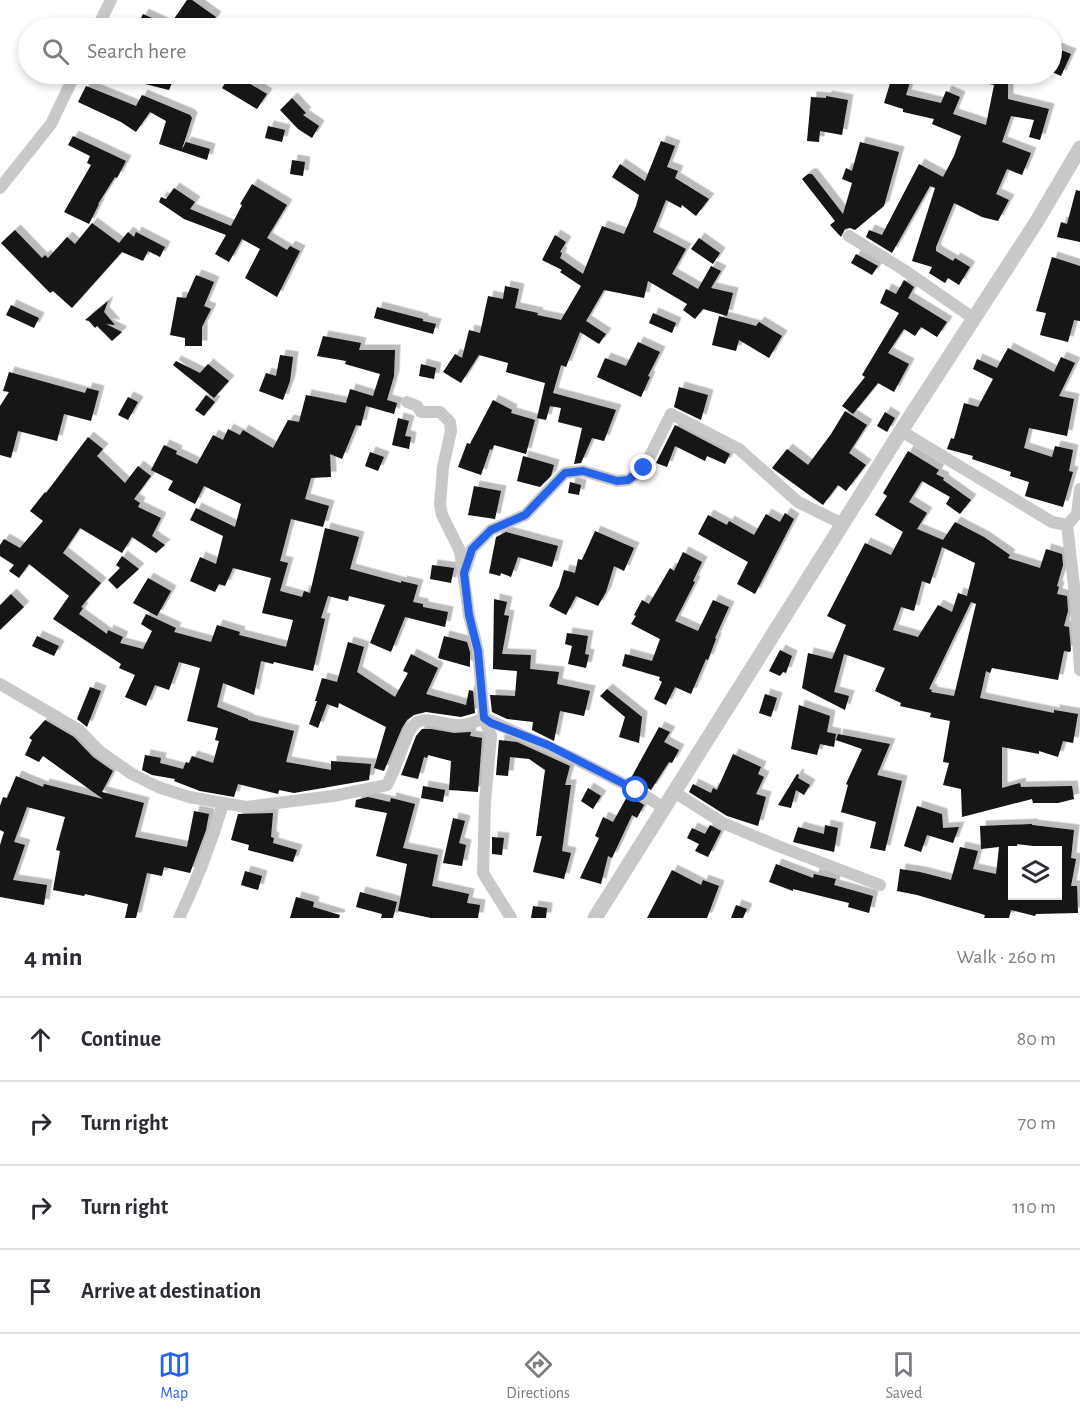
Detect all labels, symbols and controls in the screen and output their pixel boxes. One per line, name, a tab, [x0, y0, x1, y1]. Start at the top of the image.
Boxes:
search box	[18, 18, 1062, 84]
icon: search	[39, 35, 72, 68]
text: Search here	[87, 40, 186, 62]
route end	[630, 454, 656, 480]
route start	[622, 776, 648, 802]
map controls	[1008, 846, 1062, 900]
button: layers	[1008, 846, 1062, 900]
text: 4 min	[24, 944, 83, 970]
text: Walk · 260 m	[956, 947, 1056, 967]
icon: ahead	[24, 1023, 57, 1056]
text: Continue	[81, 1028, 161, 1050]
text: 80 m	[1017, 1029, 1056, 1049]
icon: right	[24, 1107, 57, 1140]
text: Turn right	[81, 1112, 168, 1134]
text: 70 m	[1018, 1113, 1056, 1133]
icon: right	[24, 1191, 57, 1224]
text: Turn right	[81, 1196, 168, 1218]
text: 110 m	[1012, 1197, 1056, 1217]
icon: arrive	[24, 1275, 57, 1308]
text: Arrive at destination	[81, 1280, 261, 1302]
tab: Map	[158, 1348, 191, 1403]
tab: Directions	[506, 1348, 570, 1403]
tab: Saved	[886, 1348, 922, 1403]

